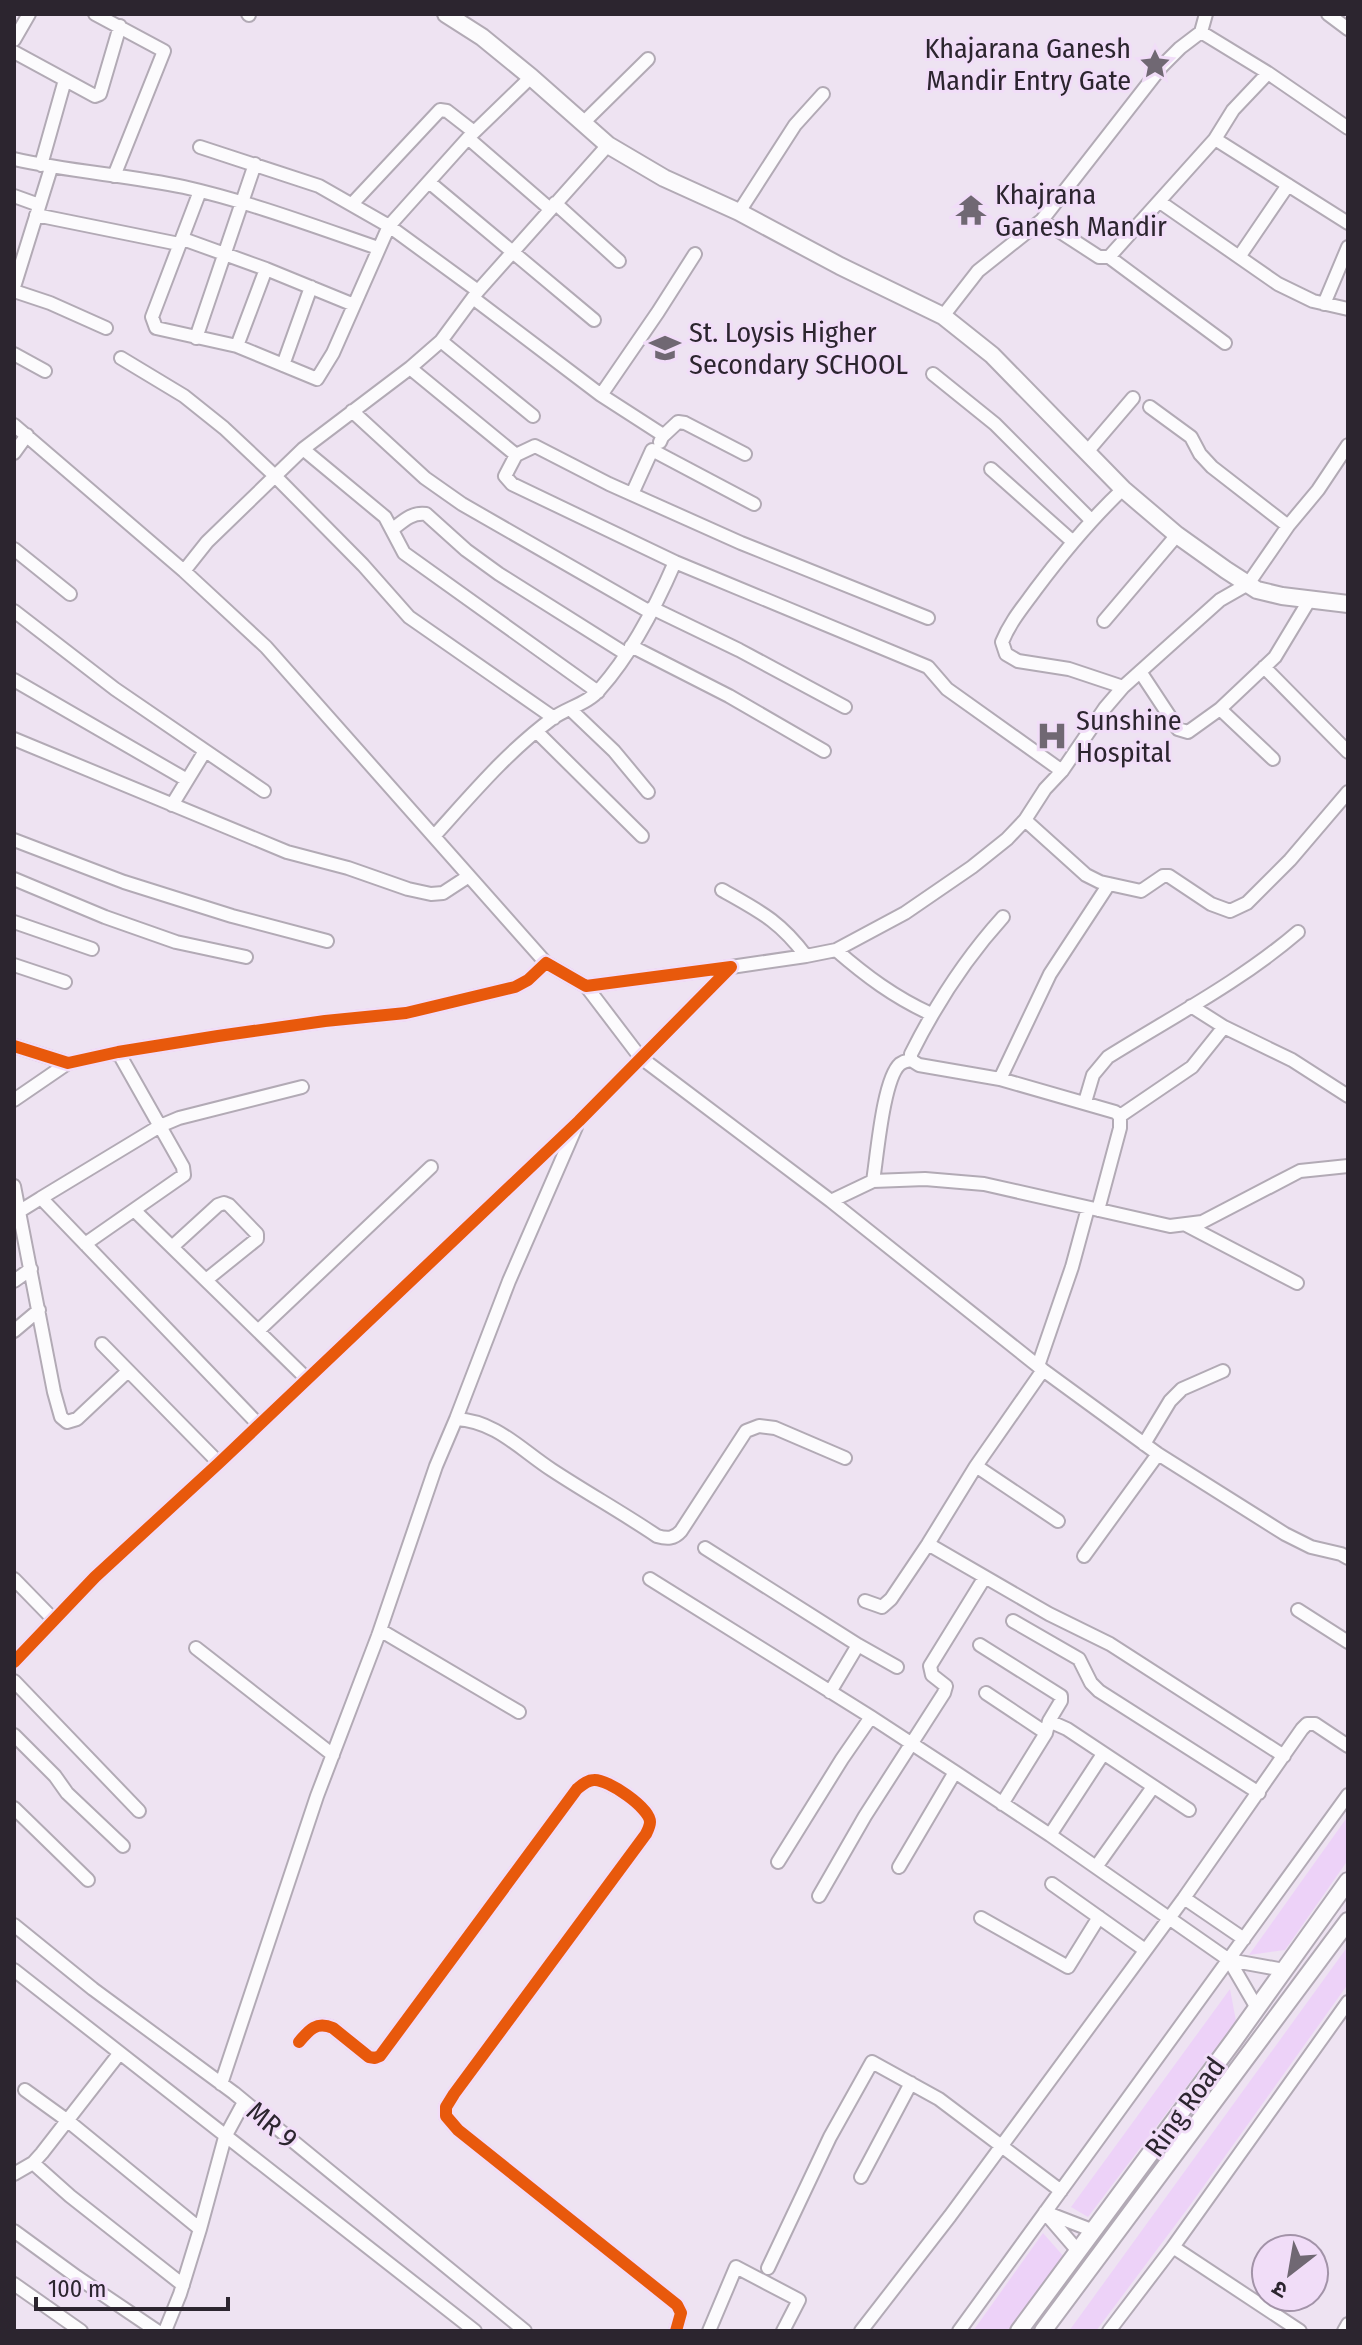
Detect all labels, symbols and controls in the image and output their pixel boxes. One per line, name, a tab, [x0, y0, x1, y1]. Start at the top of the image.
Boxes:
place label: Khajarana Ganesh Mandir Entry Gate	[924, 32, 1131, 97]
place icon: Khajarana Ganesh Mandir Entry Gate	[1138, 47, 1172, 81]
place label: Khajrana Ganesh Mandir	[995, 178, 1167, 243]
temple icon: Khajrana Ganesh Mandir	[954, 193, 988, 227]
place label: St. Loysis Higher Secondary SCHOOL	[689, 316, 908, 381]
school or university icon: St. Loysis Higher Secondary SCHOOL	[648, 331, 682, 365]
place label: Sunshine Hospital	[1076, 704, 1182, 769]
hospital icon: Sunshine Hospital	[1035, 719, 1069, 753]
street label: Ring Road	[1138, 2051, 1232, 2163]
street label: MR 9	[240, 2095, 304, 2155]
north arrow	[1250, 2233, 1330, 2313]
scale bar	[36, 2261, 228, 2311]
text: उ	[1267, 2274, 1292, 2305]
text: 100 m	[48, 2275, 106, 2303]

